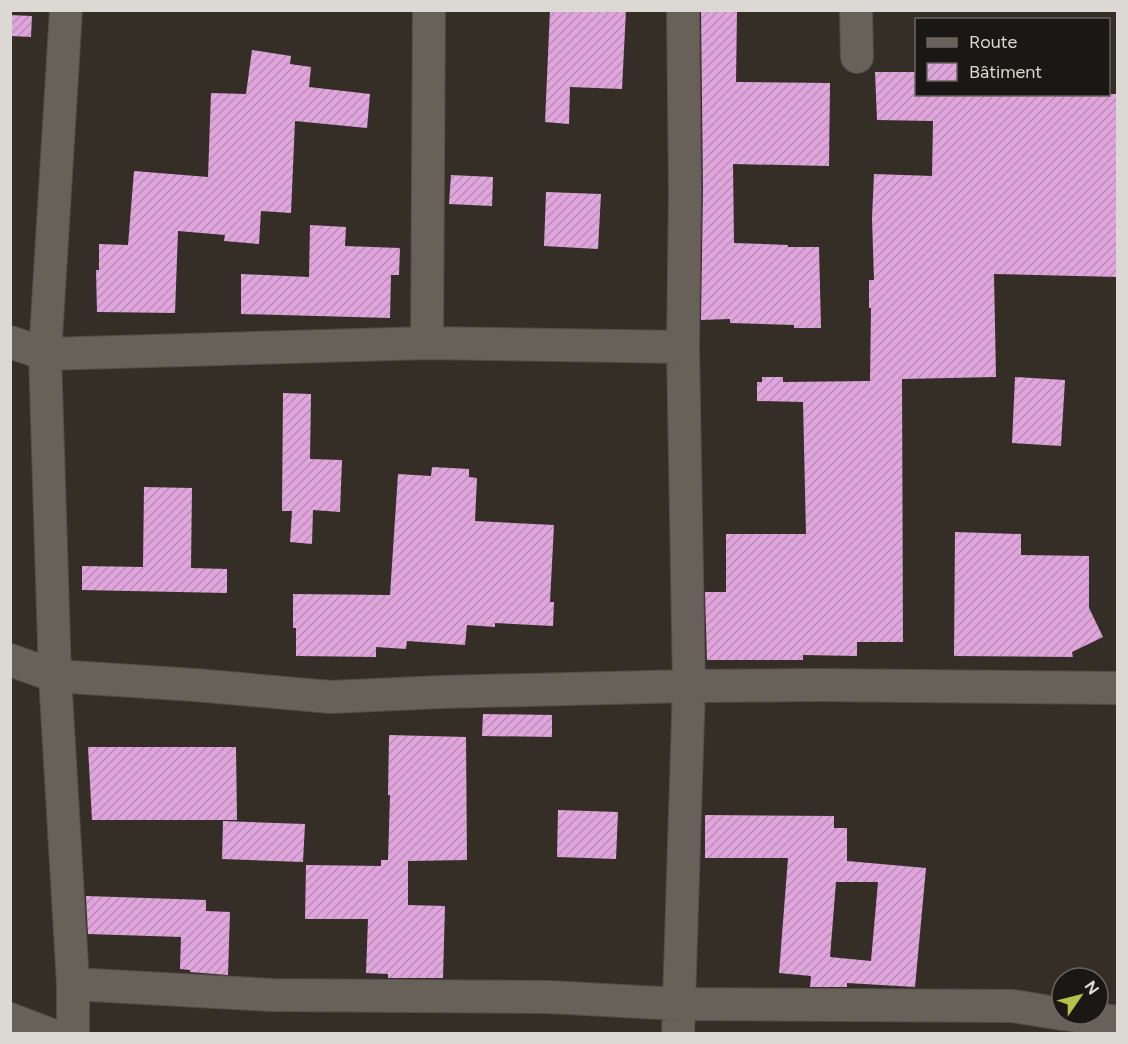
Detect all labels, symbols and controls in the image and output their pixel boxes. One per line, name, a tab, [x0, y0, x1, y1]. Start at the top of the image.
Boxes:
legend	[915, 18, 1110, 96]
text: Route	[969, 31, 1018, 53]
text: Bâtiment	[969, 61, 1042, 83]
north arrow	[1050, 966, 1110, 1026]
text: N	[1081, 977, 1103, 998]

